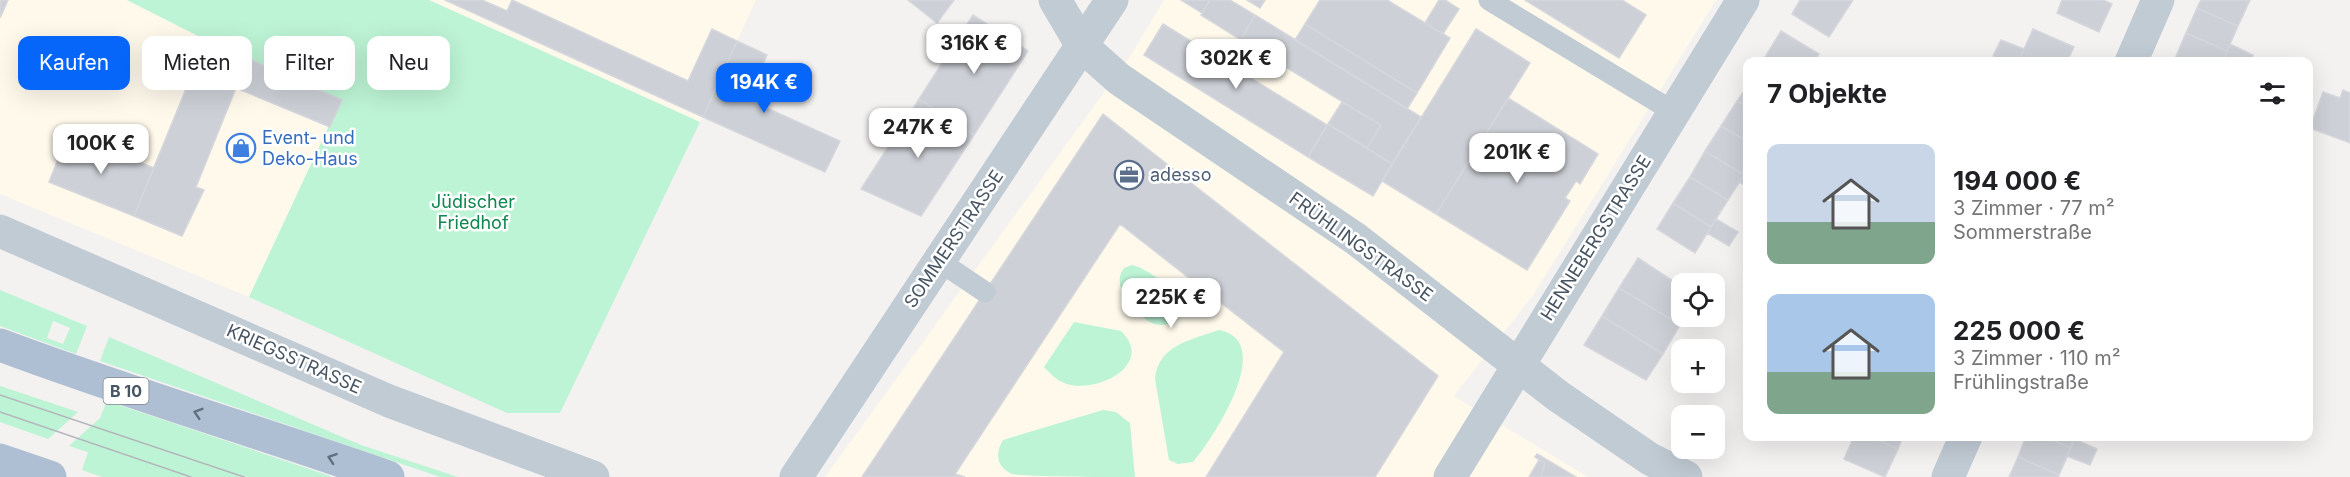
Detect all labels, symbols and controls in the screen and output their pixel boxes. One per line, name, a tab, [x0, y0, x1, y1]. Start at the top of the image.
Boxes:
pin: 316K €	[925, 24, 1023, 75]
text: 316K €	[940, 31, 1008, 55]
chip: Kaufen	[18, 36, 130, 90]
chip: Mieten	[142, 36, 252, 90]
chip: Filter	[264, 36, 355, 90]
chip: Neu	[367, 36, 450, 90]
pin: 302K €	[1187, 39, 1285, 90]
text: 302K €	[1200, 46, 1272, 70]
pin: 194K €	[715, 63, 813, 114]
text: 194K €	[730, 70, 798, 94]
icon: filters	[2256, 77, 2289, 110]
text: 7 Objekte	[1767, 78, 1887, 109]
pin: 247K €	[869, 108, 967, 159]
text: 247K €	[883, 115, 953, 139]
pin: 100K €	[52, 124, 150, 175]
place label: Event- und Deko-Haus	[262, 127, 358, 169]
text: 100K €	[67, 131, 135, 155]
shop icon: Event- und Deko-Haus	[225, 132, 257, 164]
pin: 201K €	[1468, 133, 1566, 184]
text: 201K €	[1483, 140, 1551, 164]
street label: HENNEBERGSTRASSE	[1536, 151, 1655, 324]
office icon: adesso	[1113, 159, 1145, 191]
place label: adesso	[1150, 164, 1211, 185]
text: 194 000 €	[1953, 165, 2081, 196]
street label: SOMMERSTRASSE	[900, 166, 1007, 311]
icon: home	[1815, 168, 1887, 240]
street label: FRÜHLINGSTRASSE	[1286, 187, 1438, 306]
park label: Jüdischer Friedhof	[431, 191, 515, 233]
text: 3 Zimmer · 77 m²	[1953, 196, 2115, 220]
text: Sommerstraße	[1953, 220, 2092, 244]
map controls	[1671, 273, 1725, 459]
button: locate	[1671, 273, 1725, 327]
pin: 225K €	[1122, 278, 1220, 329]
text: 225K €	[1136, 285, 1206, 309]
text: 225 000 €	[1953, 315, 2085, 346]
icon: home	[1815, 318, 1887, 390]
street label: KRIEGSSTRASSE	[224, 319, 365, 398]
button: +	[1671, 339, 1725, 393]
text: 3 Zimmer · 110 m²	[1953, 346, 2121, 370]
text: Frühlingstraße	[1953, 370, 2089, 394]
road number: B 10	[104, 378, 148, 404]
button: −	[1671, 405, 1725, 459]
one-way arrow	[193, 408, 204, 420]
one-way arrow	[327, 452, 338, 465]

